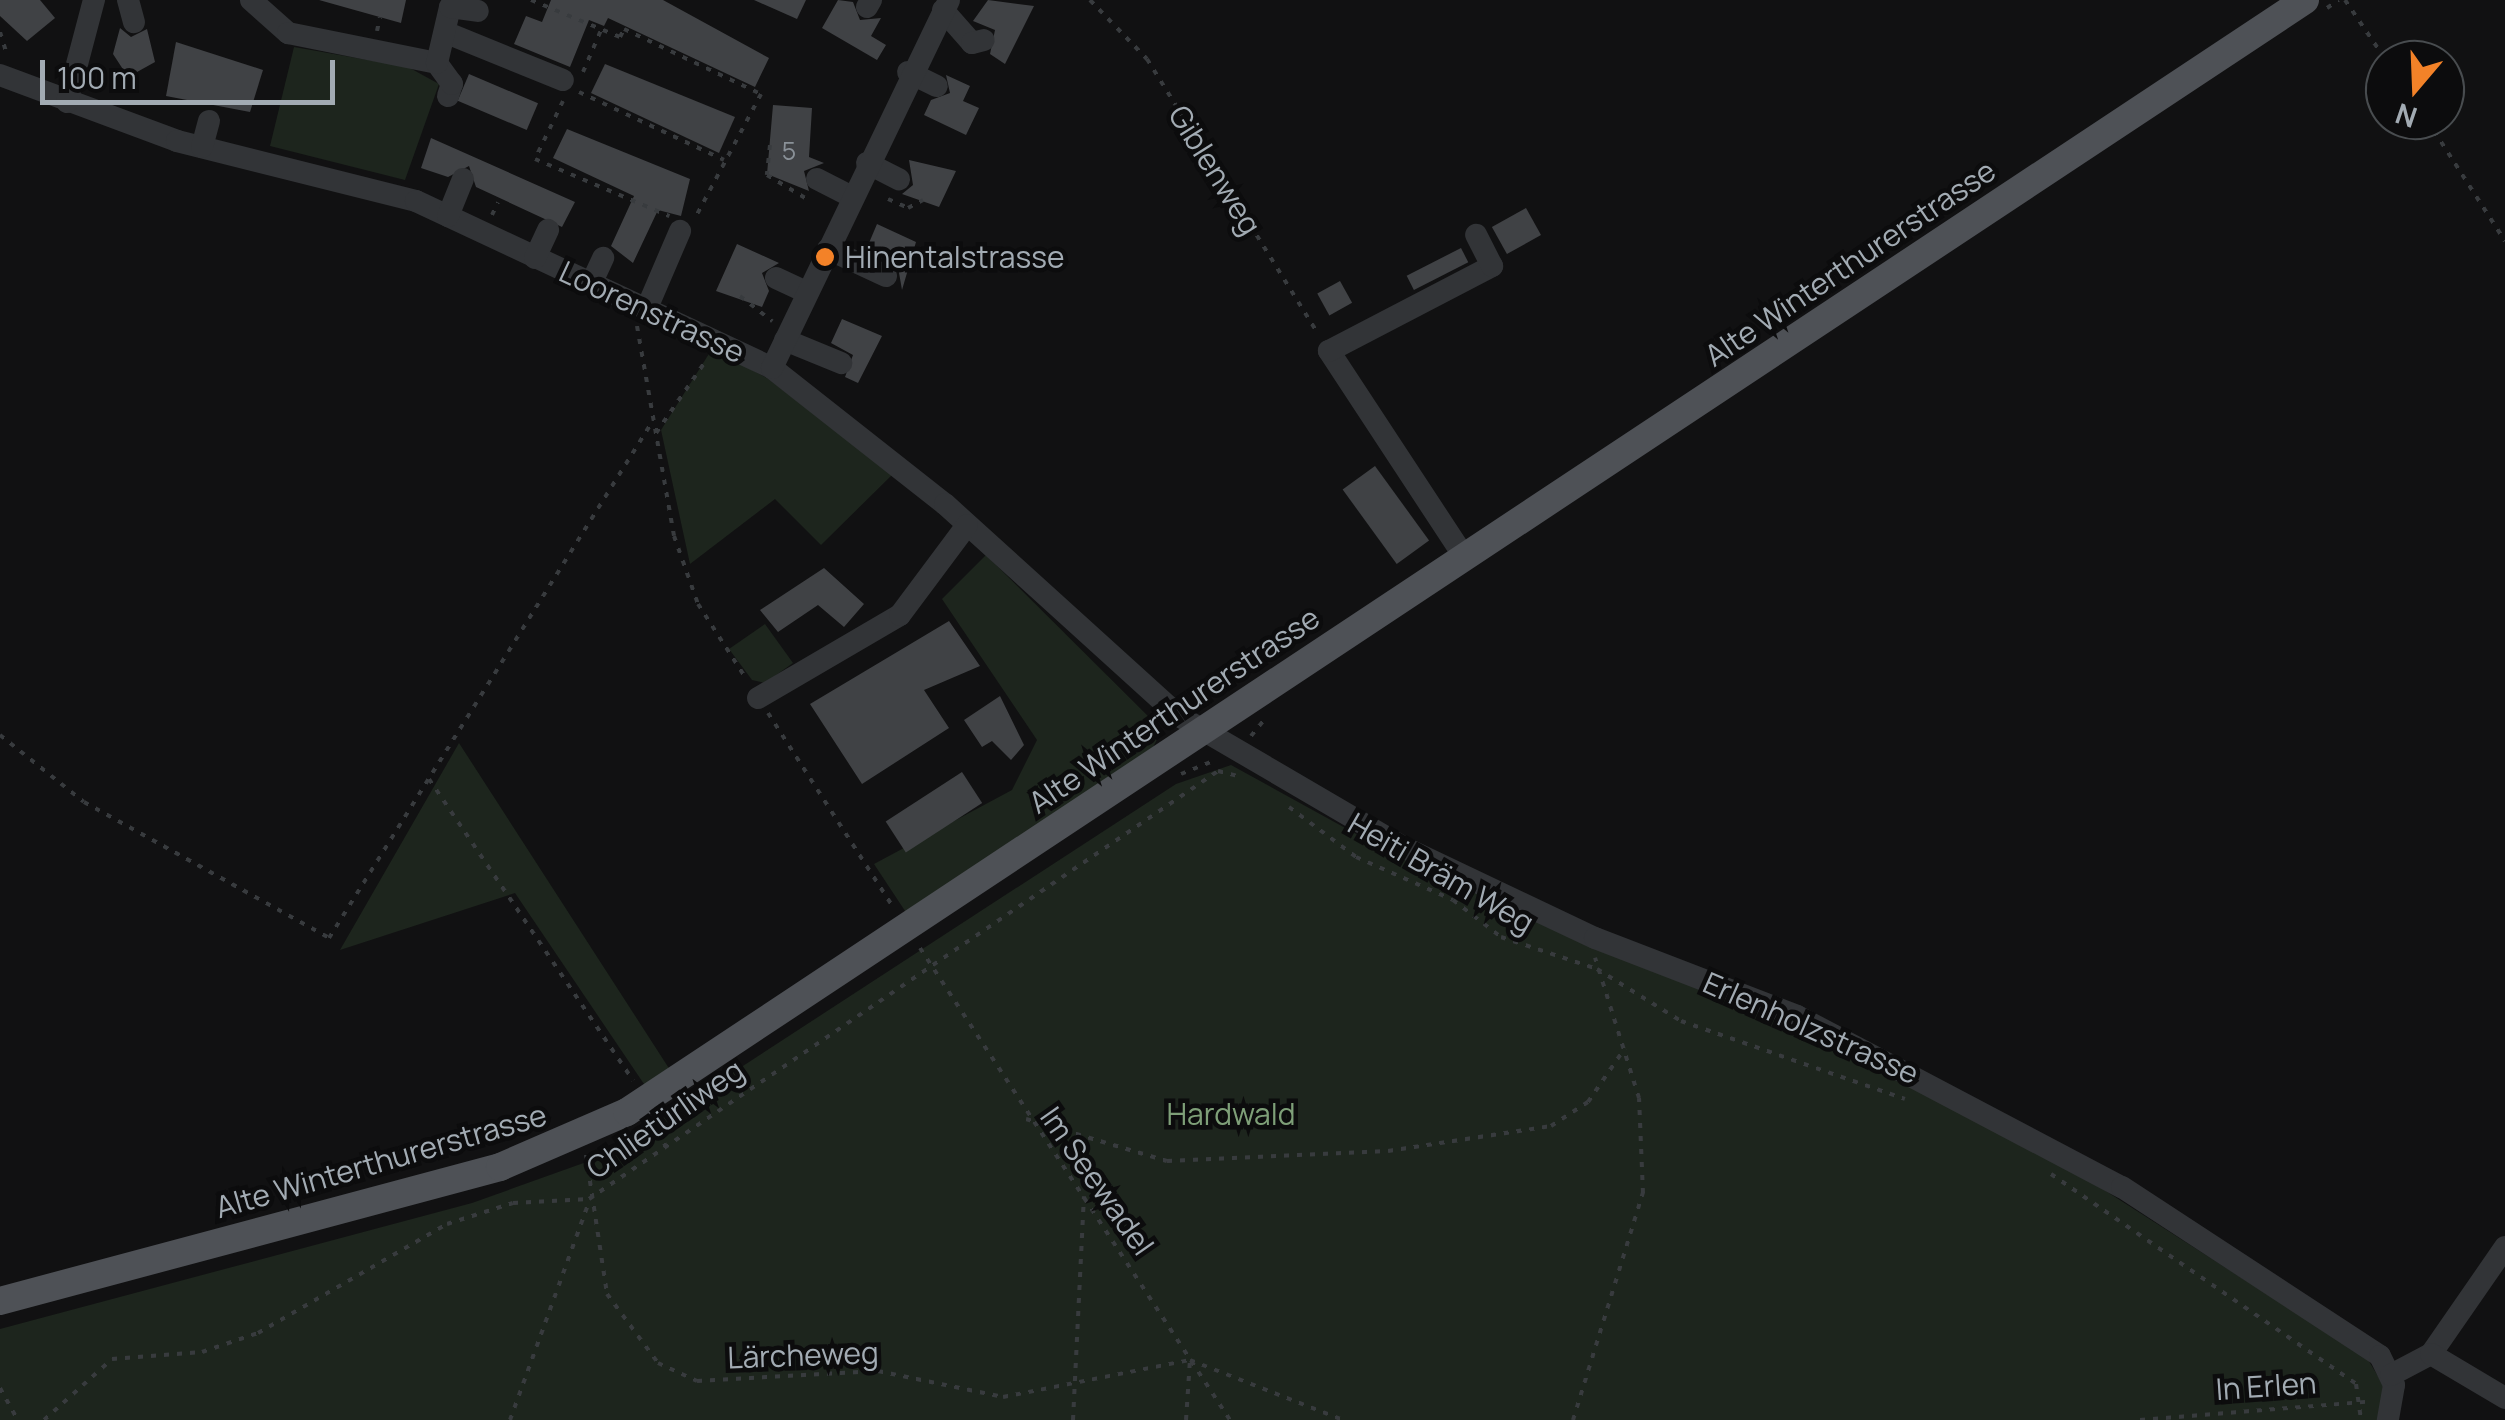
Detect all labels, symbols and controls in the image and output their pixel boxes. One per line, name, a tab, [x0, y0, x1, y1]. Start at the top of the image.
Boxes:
scale bar	[45, 40, 340, 102]
north arrow	[2365, 40, 2465, 140]
text: 100 m	[57, 57, 137, 98]
text: N	[2390, 95, 2422, 138]
street label: Giblenweg	[1161, 99, 1269, 241]
house number: 5	[782, 136, 796, 166]
street label: Alte Winterthurerstrasse	[1698, 152, 2002, 374]
place label: Hinentalstrasse	[845, 239, 1065, 275]
marker: Hinentalstrasse	[814, 246, 836, 268]
street label: Loorenstrasse	[554, 253, 750, 371]
street label: Alte Winterthurerstrasse	[1022, 599, 1326, 821]
street label: Heiti Bräm Weg	[1342, 805, 1540, 941]
street label: Erlenholzstrasse	[1698, 964, 1924, 1092]
street label: Chlietürliweg	[580, 1052, 750, 1186]
street label: Alte Winterthurerstrasse	[211, 1096, 551, 1226]
park label: Hardwald	[1166, 1096, 1296, 1132]
street label: Im Seewadel	[1033, 1100, 1161, 1262]
street label: Lärcheweg	[727, 1334, 879, 1376]
street label: In Erlen	[2215, 1365, 2317, 1407]

